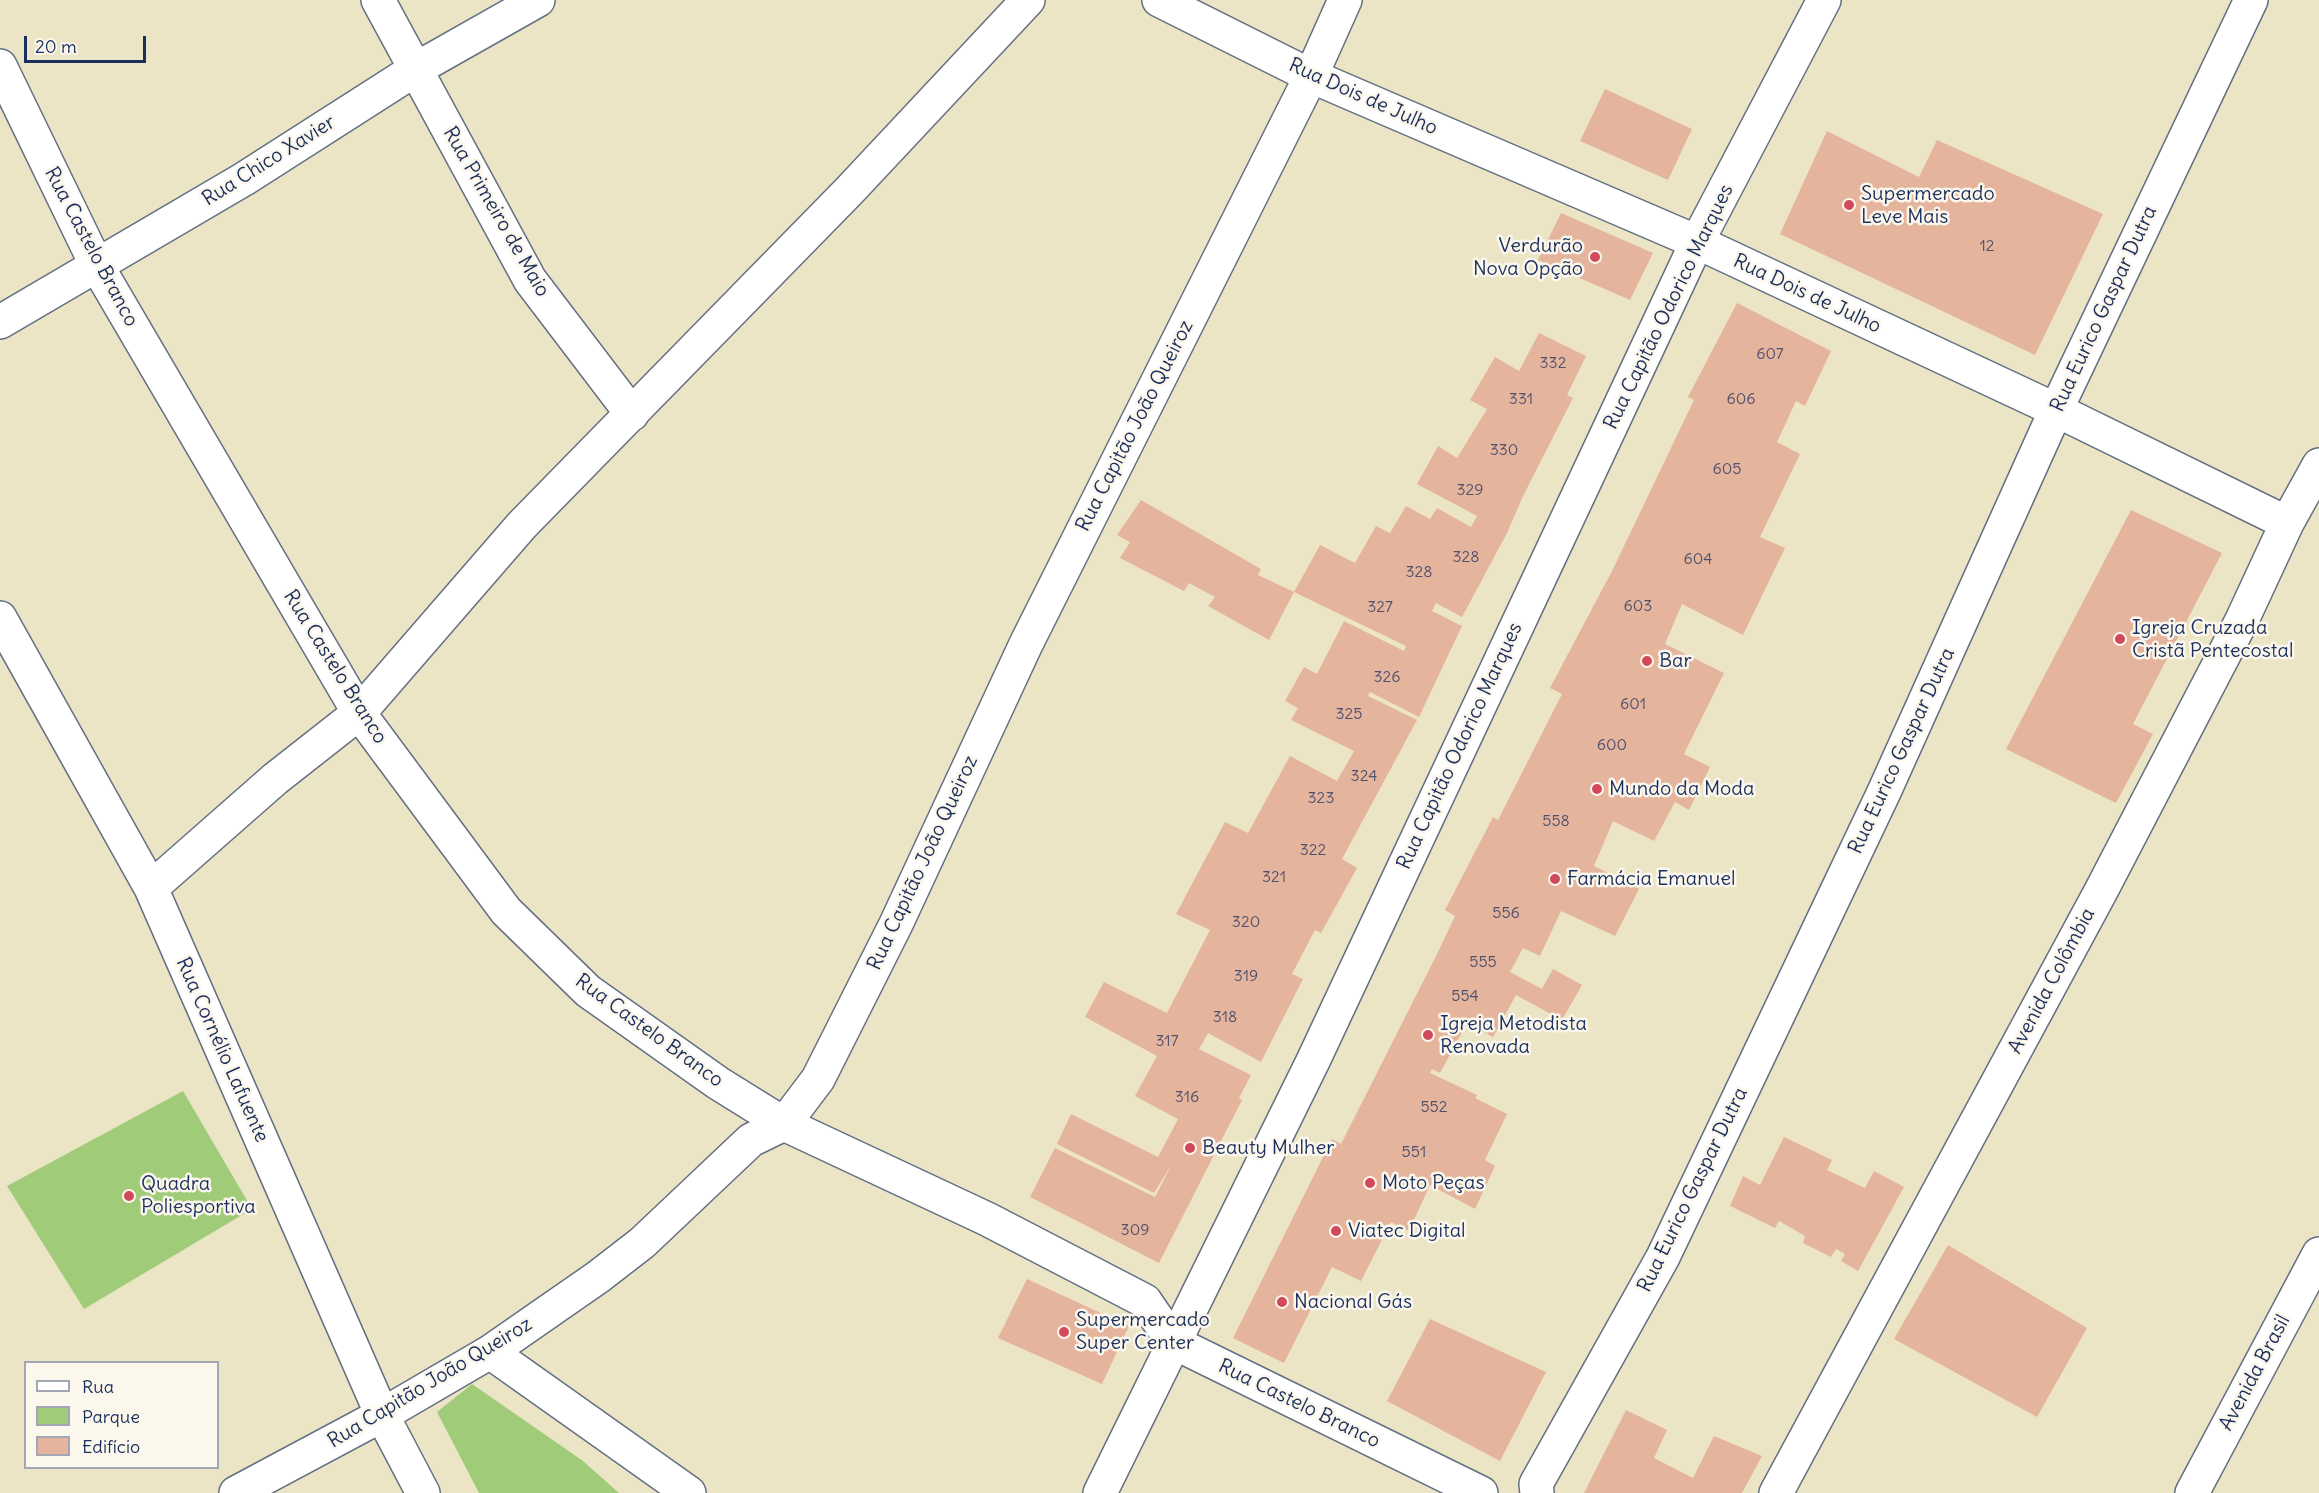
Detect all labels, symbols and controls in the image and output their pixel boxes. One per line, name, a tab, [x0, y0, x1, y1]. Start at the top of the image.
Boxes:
scale bar	[27, 24, 148, 62]
text: 20 m	[35, 35, 77, 58]
street label: Rua Dois de Julho	[1285, 53, 1441, 141]
street label: Rua Chico Xavier	[198, 110, 340, 212]
street label: Rua Primeiro de Maio	[438, 123, 554, 301]
street label: Rua Castelo Branco	[39, 163, 143, 331]
street label: Rua Capitão Odorico Marques	[1599, 180, 1739, 434]
place label: Supermercado Leve Mais	[1861, 182, 1995, 229]
marker: Supermercado Leve Mais	[1842, 198, 1856, 212]
street label: Rua Eurico Gaspar Dutra	[2046, 202, 2162, 416]
place label: Verdurão Nova Opção	[1473, 234, 1583, 281]
house number: 12	[1979, 236, 1995, 256]
street label: Rua Dois de Julho	[1729, 249, 1885, 339]
marker: Verdurão Nova Opção	[1588, 250, 1602, 264]
street label: Rua Capitão João Queiroz	[1071, 316, 1199, 536]
house number: 607	[1756, 344, 1784, 364]
house number: 332	[1540, 353, 1566, 373]
house number: 331	[1509, 389, 1533, 409]
house number: 606	[1727, 389, 1755, 409]
house number: 330	[1490, 440, 1518, 460]
house number: 605	[1713, 459, 1741, 479]
house number: 329	[1456, 480, 1484, 500]
house number: 328	[1452, 547, 1480, 567]
house number: 604	[1683, 549, 1713, 569]
house number: 328	[1405, 562, 1433, 582]
street label: Rua Castelo Branco	[278, 586, 392, 748]
house number: 603	[1624, 596, 1652, 616]
house number: 327	[1367, 597, 1393, 617]
place label: Igreja Cruzada Cristã Pentecostal	[2132, 616, 2293, 663]
street label: Rua Capitão Odorico Marques	[1392, 619, 1528, 873]
marker: Igreja Cruzada Cristã Pentecostal	[2113, 632, 2127, 646]
street label: Rua Eurico Gaspar Dutra	[1844, 644, 1960, 858]
place label: Bar	[1659, 649, 1692, 673]
marker: Bar	[1640, 654, 1654, 668]
house number: 326	[1373, 667, 1401, 687]
house number: 601	[1620, 694, 1646, 714]
house number: 325	[1335, 704, 1363, 724]
house number: 600	[1597, 735, 1627, 755]
street label: Rua Capitão João Queiroz	[863, 752, 983, 974]
house number: 324	[1351, 766, 1377, 786]
place label: Mundo da Moda	[1609, 777, 1755, 801]
marker: Mundo da Moda	[1590, 782, 1604, 796]
house number: 323	[1308, 788, 1334, 808]
house number: 558	[1542, 811, 1570, 831]
house number: 322	[1300, 840, 1326, 860]
house number: 321	[1262, 867, 1286, 887]
place label: Farmácia Emanuel	[1567, 867, 1736, 891]
marker: Farmácia Emanuel	[1548, 872, 1562, 886]
house number: 556	[1492, 903, 1520, 923]
street label: Avenida Colômbia	[2003, 904, 2101, 1058]
house number: 320	[1232, 912, 1260, 932]
house number: 555	[1469, 952, 1497, 972]
street label: Rua Cornélio Lafuente	[170, 954, 274, 1146]
house number: 319	[1234, 966, 1258, 986]
street label: Rua Castelo Branco	[570, 969, 728, 1093]
house number: 554	[1451, 986, 1479, 1006]
house number: 318	[1213, 1007, 1237, 1027]
place label: Igreja Metodista Renovada	[1440, 1012, 1587, 1059]
marker: Igreja Metodista Renovada	[1421, 1028, 1435, 1042]
house number: 317	[1155, 1031, 1179, 1051]
street label: Rua Eurico Gaspar Dutra	[1633, 1084, 1753, 1296]
house number: 316	[1175, 1087, 1199, 1107]
house number: 552	[1420, 1097, 1448, 1117]
place label: Beauty Mulher	[1202, 1136, 1334, 1160]
marker: Beauty Mulher	[1183, 1141, 1197, 1155]
house number: 551	[1402, 1142, 1426, 1162]
place label: Moto Peças	[1382, 1171, 1484, 1195]
place label: Quadra Poliesportiva	[141, 1172, 256, 1219]
marker: Moto Peças	[1363, 1176, 1377, 1190]
marker: Quadra Poliesportiva	[122, 1189, 136, 1203]
place label: Viatec Digital	[1348, 1219, 1466, 1243]
house number: 309	[1121, 1220, 1149, 1240]
marker: Viatec Digital	[1329, 1224, 1343, 1238]
place label: Nacional Gás	[1294, 1290, 1412, 1314]
marker: Nacional Gás	[1275, 1295, 1289, 1309]
place label: Supermercado Super Center	[1076, 1308, 1210, 1355]
street label: Avenida Brasil	[2214, 1311, 2296, 1435]
street label: Rua Capitão João Queiroz	[324, 1312, 536, 1454]
marker: Supermercado Super Center	[1057, 1325, 1071, 1339]
street label: Rua Castelo Branco	[1214, 1354, 1384, 1454]
legend	[24, 1361, 219, 1469]
text: Rua	[82, 1375, 114, 1398]
text: Parque	[82, 1405, 140, 1428]
text: Edifício	[82, 1435, 140, 1458]

